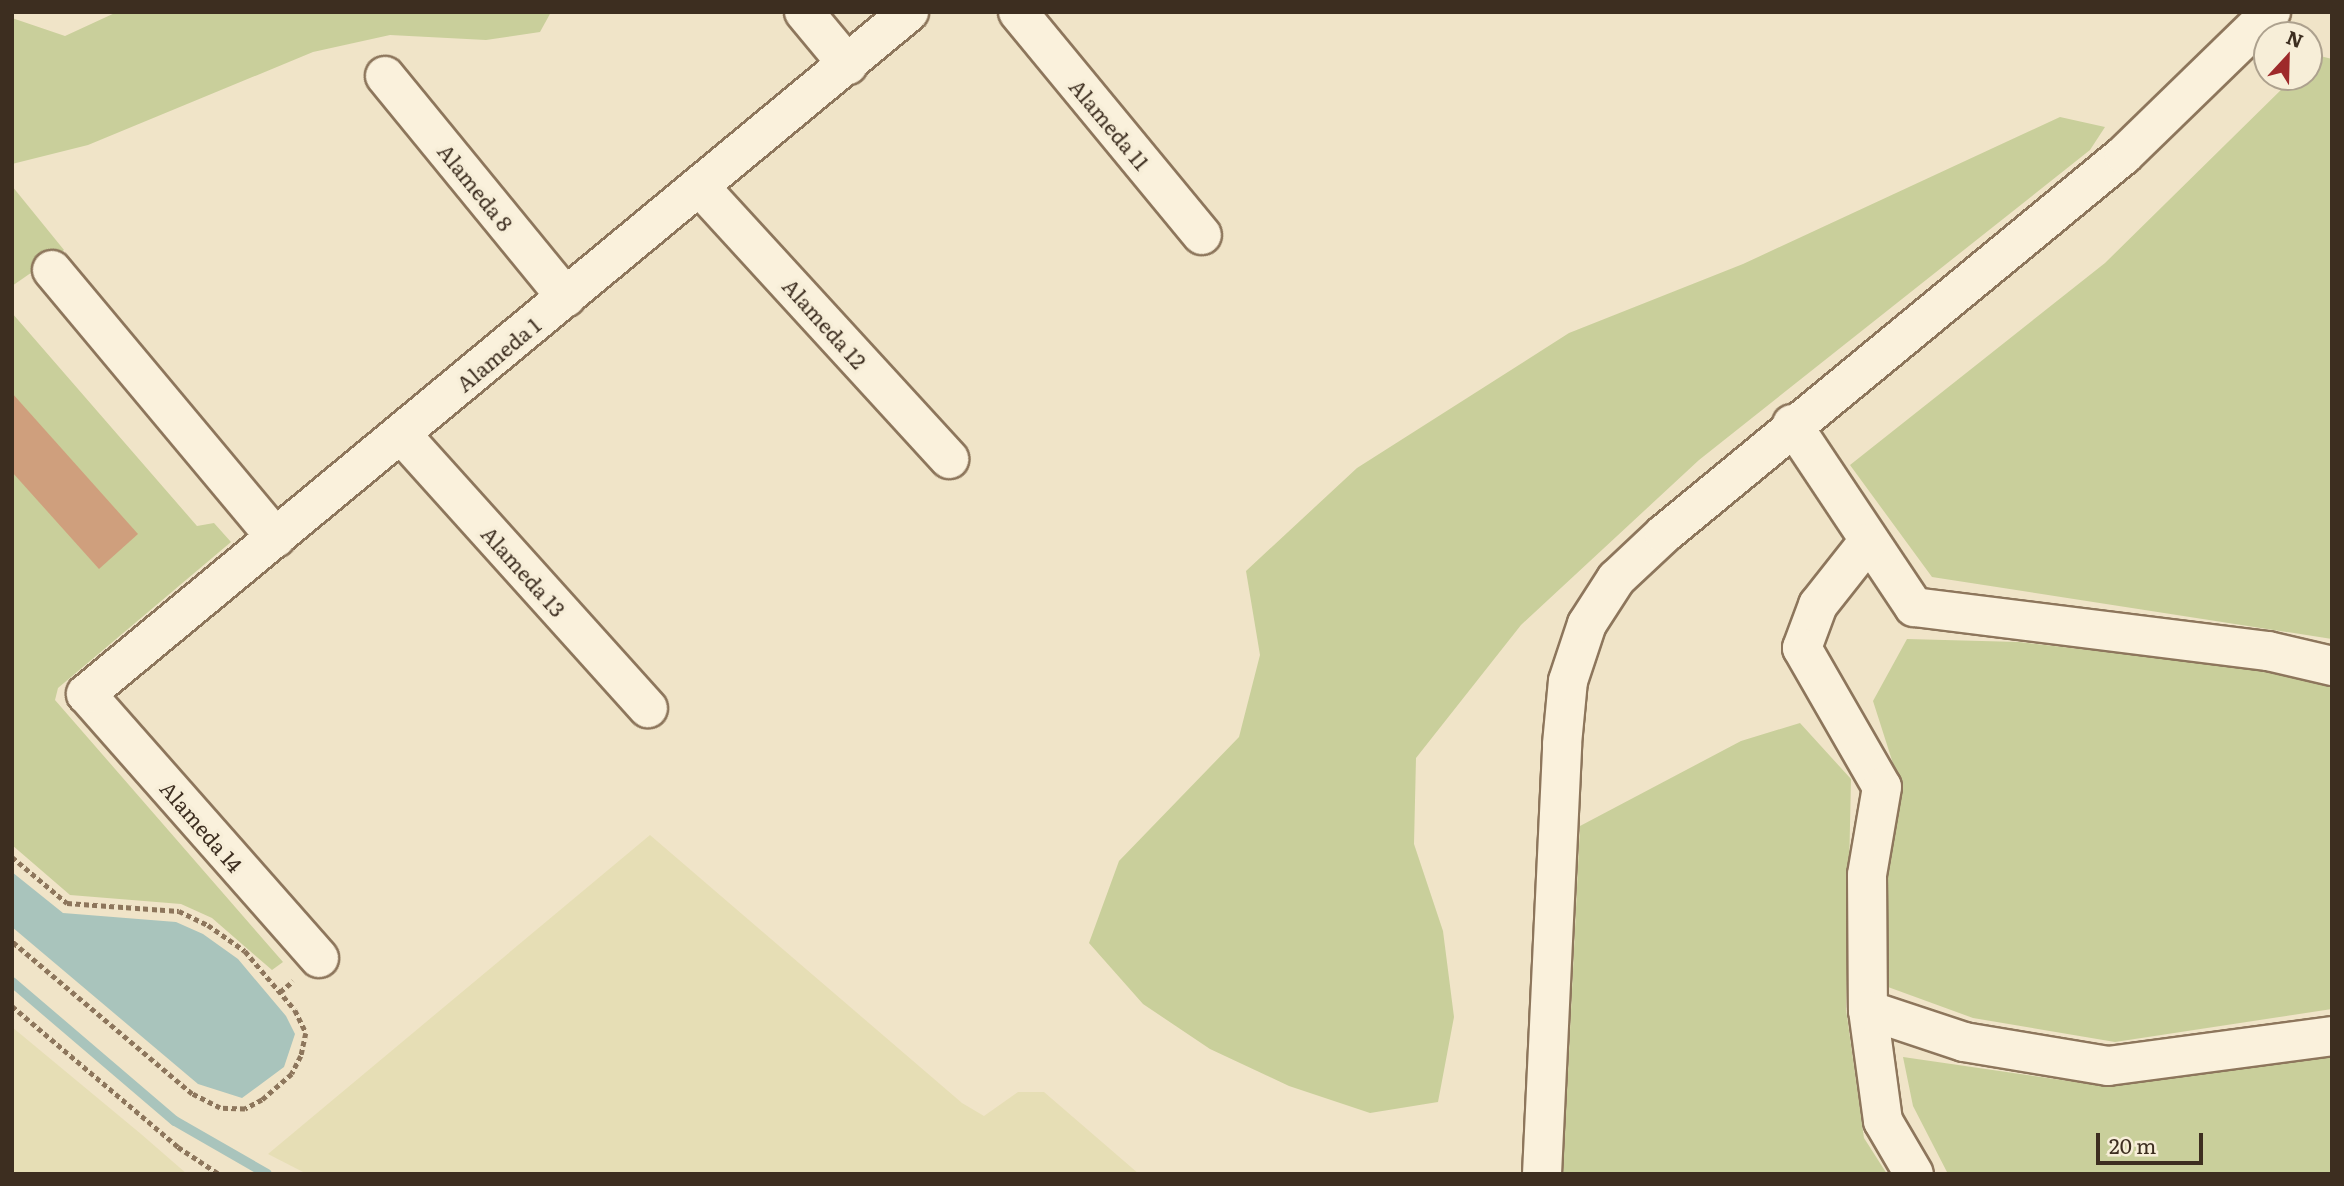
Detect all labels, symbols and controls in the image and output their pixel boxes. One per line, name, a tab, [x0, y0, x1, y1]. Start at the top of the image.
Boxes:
north arrow	[2253, 21, 2323, 91]
text: N	[2282, 22, 2308, 54]
street label: Alameda 11	[1065, 74, 1155, 174]
street label: Alameda 8	[433, 138, 519, 236]
street label: Alameda 12	[778, 273, 872, 373]
street label: Alameda 1	[451, 312, 545, 396]
street label: Alameda 13	[477, 521, 571, 621]
street label: Alameda 14	[156, 775, 248, 877]
scale bar	[2099, 1120, 2206, 1164]
text: 20 m	[2109, 1129, 2156, 1160]

